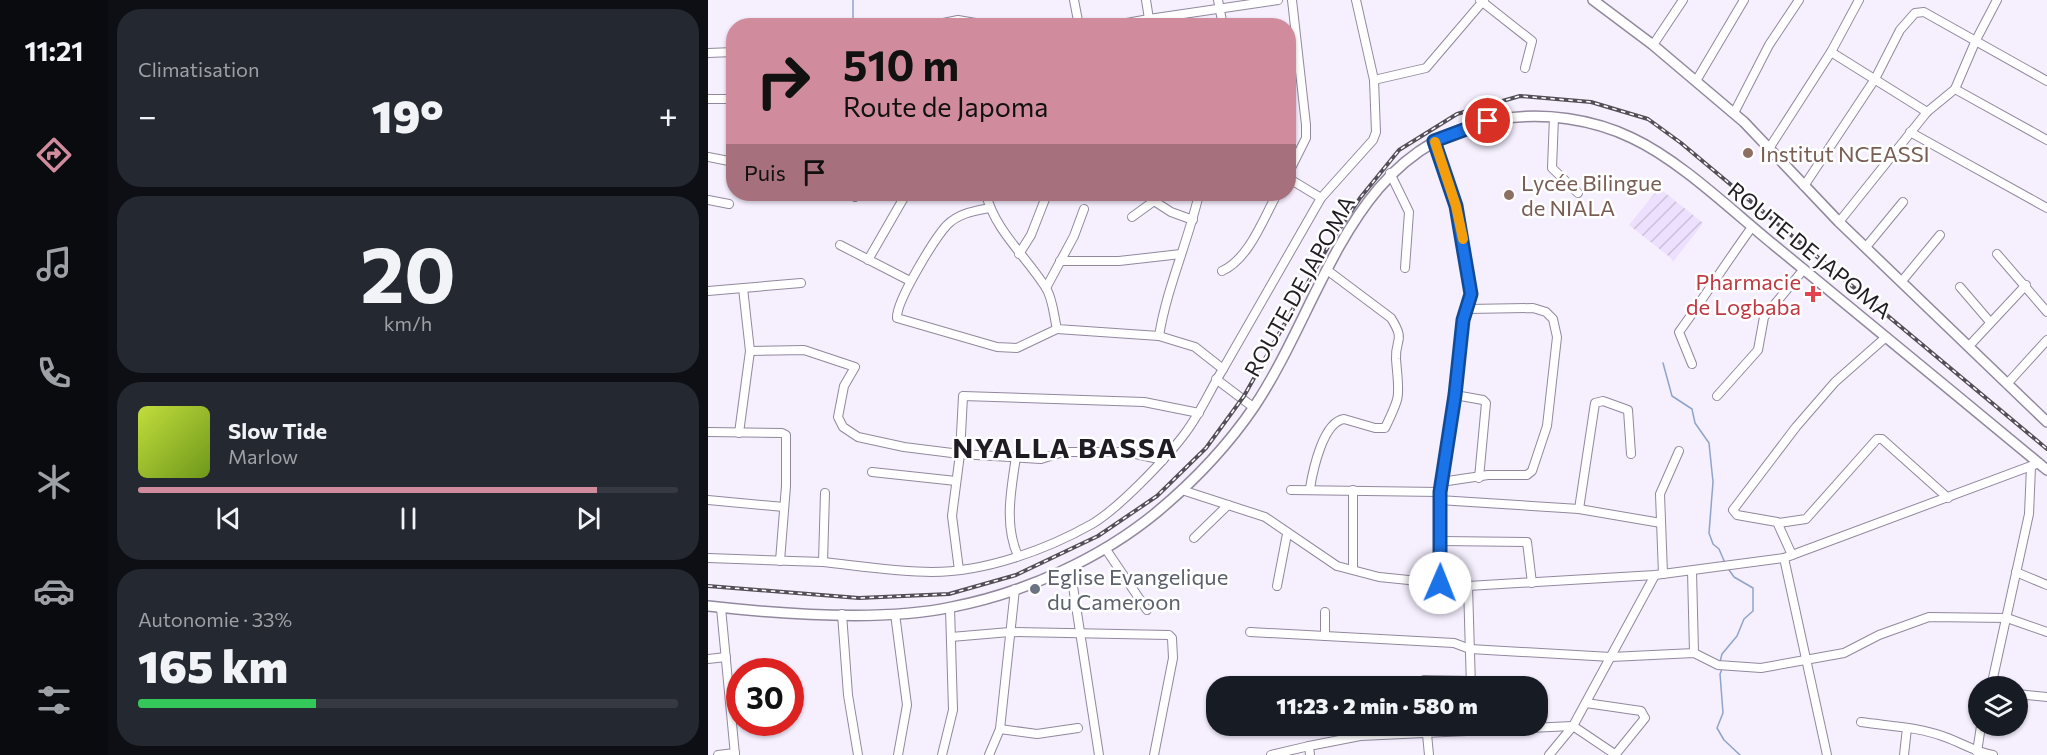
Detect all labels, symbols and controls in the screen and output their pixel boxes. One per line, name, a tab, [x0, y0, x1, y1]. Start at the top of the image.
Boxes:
text: 11:21	[24, 34, 84, 67]
text: 510 m	[843, 38, 959, 90]
icon: right	[744, 42, 822, 120]
text: Climatisation	[138, 57, 259, 81]
text: 19°	[372, 87, 444, 142]
text: Route de Japoma	[843, 90, 1048, 123]
text: −	[138, 94, 157, 135]
text: +	[659, 94, 678, 135]
pin	[1462, 95, 1513, 146]
icon: arrive	[1471, 104, 1504, 137]
icon: directions	[33, 134, 75, 176]
place label: Institut NCEASSI	[1760, 140, 1930, 167]
marker: Institut NCEASSI	[1741, 146, 1755, 160]
icon: arrive	[798, 156, 831, 189]
text: Puis	[744, 159, 786, 186]
place label: Lycée Bilingue de NIALA	[1521, 169, 1662, 221]
street label: ROUTE DE JAPOMA	[1723, 176, 1897, 324]
marker: Lycée Bilingue de NIALA	[1502, 188, 1516, 202]
street label: ROUTE DE JAPOMA	[1238, 191, 1360, 381]
text: 20	[360, 224, 456, 319]
icon: music	[33, 243, 75, 285]
place label: Pharmacie de Logbaba	[1686, 268, 1801, 320]
marker: Pharmacie de Logbaba	[1806, 287, 1820, 301]
text: km/h	[384, 311, 432, 335]
icon: phone	[33, 352, 75, 394]
text: Slow Tide	[228, 417, 327, 444]
district label: NYALLA BASSA	[952, 430, 1178, 464]
text: Marlow	[228, 444, 298, 468]
icon: climate	[33, 461, 75, 503]
icon: previous	[212, 502, 245, 535]
icon: pause	[392, 502, 425, 535]
icon: next	[572, 502, 605, 535]
position arrow	[1408, 551, 1472, 615]
place label: Eglise Evangelique du Cameroon	[1047, 563, 1228, 615]
icon: car	[33, 570, 75, 612]
marker: Eglise Evangelique du Cameroon	[1028, 582, 1042, 596]
text: Autonomie · 33%	[138, 607, 292, 631]
text: 165 km	[138, 637, 288, 692]
speed limit sign: 30	[726, 658, 804, 736]
map controls	[1968, 676, 2028, 736]
button: layers	[1968, 676, 2028, 736]
icon: filters	[33, 679, 75, 721]
text: 11:23 · 2 min · 580 m	[1276, 692, 1478, 719]

